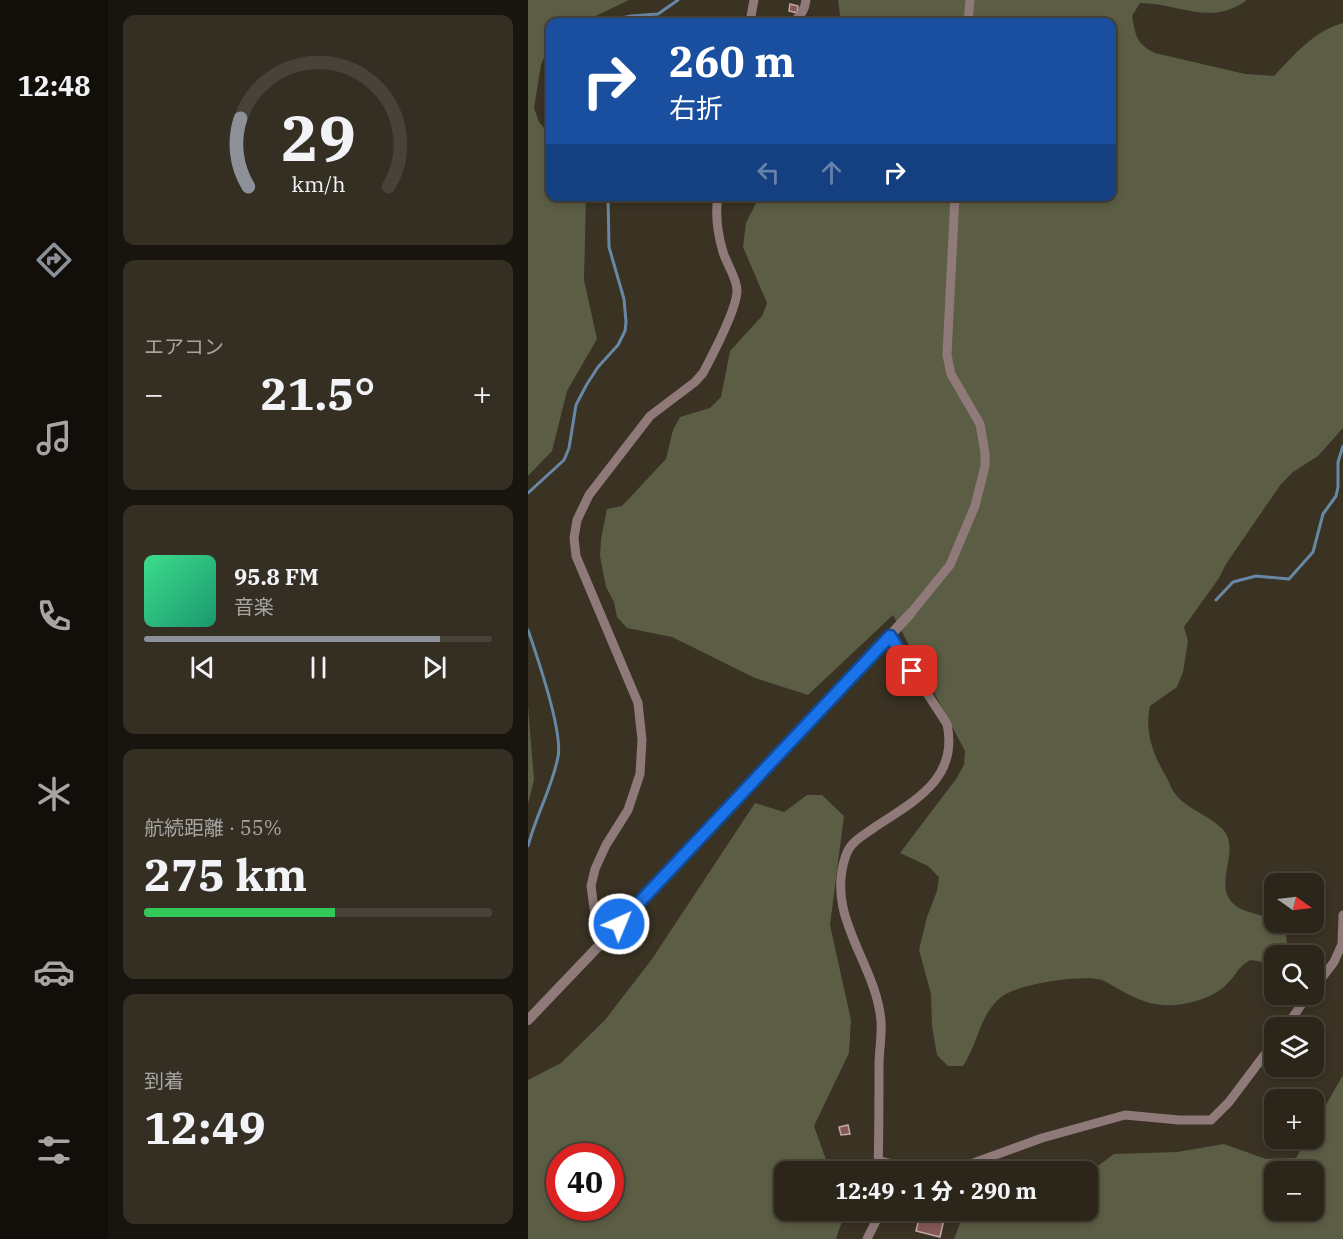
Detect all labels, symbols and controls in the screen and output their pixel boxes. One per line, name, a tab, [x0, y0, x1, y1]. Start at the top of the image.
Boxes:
text: 260 m	[669, 34, 795, 89]
icon: right	[570, 42, 648, 120]
text: 12:48	[18, 68, 90, 103]
text: 右折	[669, 90, 723, 125]
text: 29	[281, 97, 355, 178]
icon: left	[752, 156, 785, 189]
icon: ahead	[815, 156, 848, 189]
icon: right	[878, 156, 911, 189]
text: km/h	[291, 170, 345, 198]
icon: directions	[33, 239, 75, 281]
text: エアコン	[144, 333, 224, 360]
text: 21.5°	[261, 364, 375, 422]
text: −	[144, 372, 164, 415]
text: +	[472, 372, 492, 415]
icon: music	[33, 417, 75, 459]
text: 95.8 FM	[234, 562, 319, 591]
text: 音楽	[234, 593, 274, 620]
icon: phone	[33, 595, 75, 637]
pin	[886, 645, 937, 696]
icon: previous	[186, 651, 219, 684]
icon: pause	[302, 651, 335, 684]
icon: next	[418, 651, 451, 684]
icon: arrive	[895, 654, 928, 687]
icon: climate	[33, 773, 75, 815]
text: 航続距離 · 55%	[144, 814, 282, 841]
text: 275 km	[144, 845, 307, 903]
north arrow	[1264, 873, 1324, 933]
map controls	[1264, 873, 1324, 1221]
position arrow	[587, 892, 651, 956]
button: search	[1264, 945, 1324, 1005]
icon: car	[33, 951, 75, 993]
button: layers	[1264, 1017, 1324, 1077]
text: 到着	[144, 1067, 184, 1094]
button: +	[1264, 1089, 1324, 1149]
text: 12:49	[144, 1098, 266, 1156]
icon: filters	[33, 1129, 75, 1171]
speed limit sign: 40	[546, 1143, 624, 1221]
button: −	[1264, 1161, 1324, 1221]
text: 12:49 · 1 分 · 290 m	[835, 1176, 1037, 1205]

